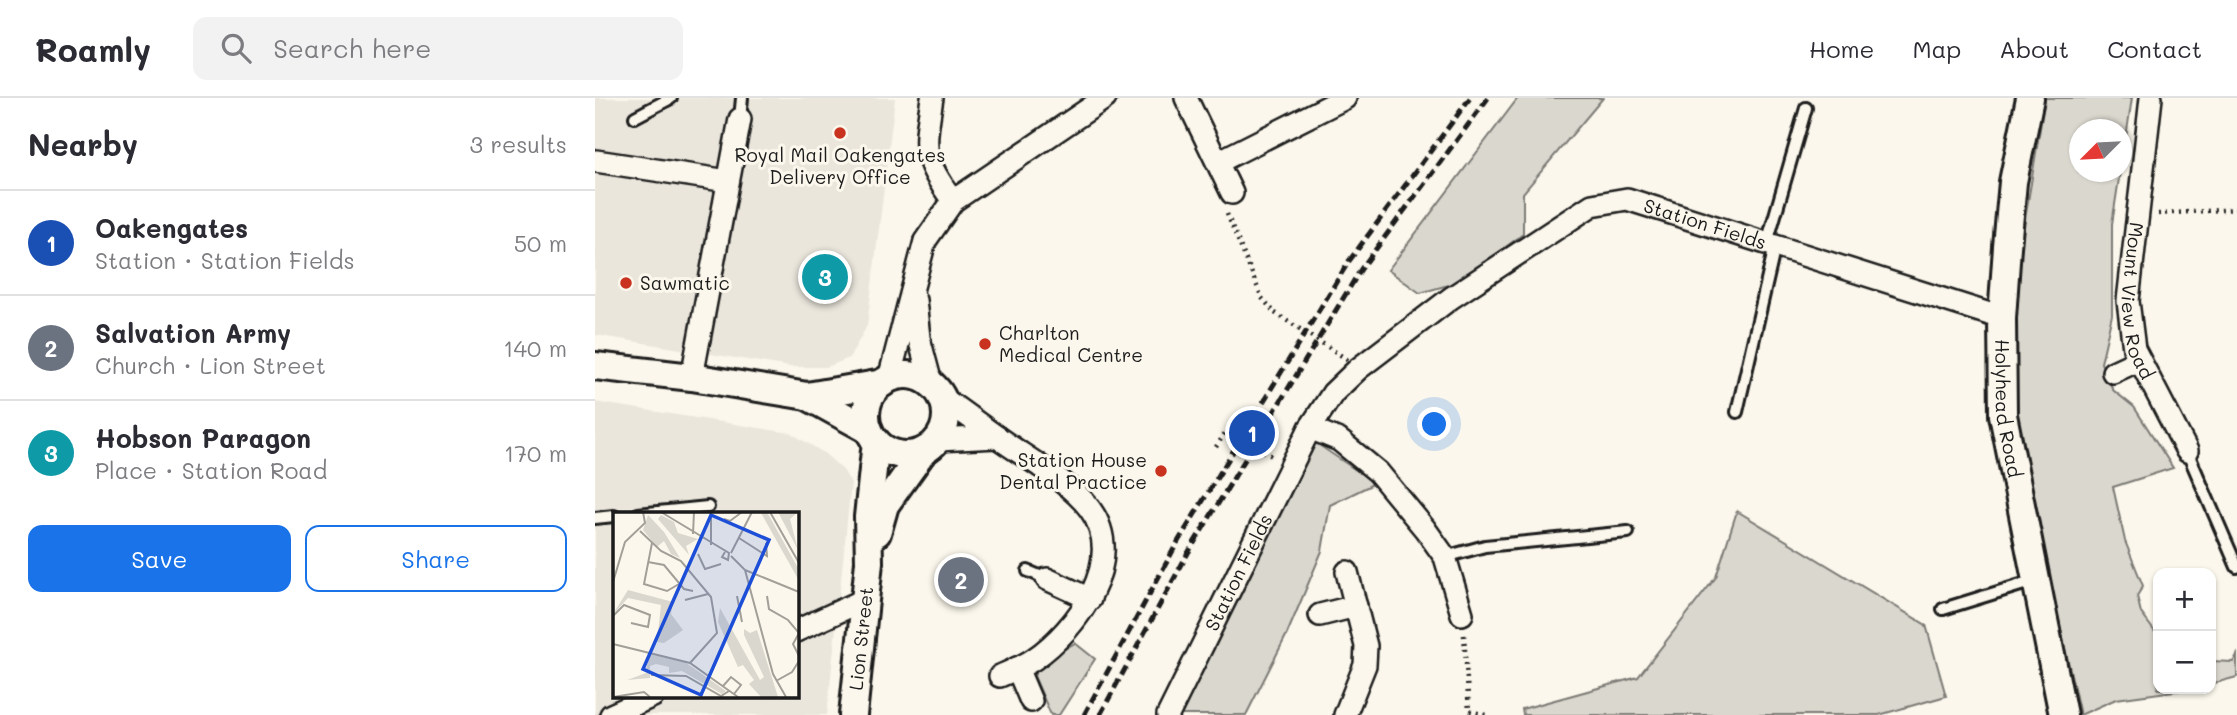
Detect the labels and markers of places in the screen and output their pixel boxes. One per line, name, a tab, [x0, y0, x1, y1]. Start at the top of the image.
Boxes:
marker: Royal Mail Oakengates Delivery Office	[832, 125, 848, 141]
place label: Royal Mail Oakengates Delivery Office	[734, 142, 946, 189]
pin: 3	[802, 251, 848, 303]
place label: Sawmatic	[640, 270, 730, 295]
marker: Sawmatic	[618, 275, 634, 291]
place label: Charlton Medical Centre	[999, 320, 1143, 367]
marker: Charlton Medical Centre	[977, 336, 993, 352]
pin: 1	[1229, 407, 1275, 459]
place label: Station House Dental Practice	[999, 447, 1147, 494]
marker: Station House Dental Practice	[1153, 463, 1169, 479]
pin: 2	[938, 554, 984, 606]

